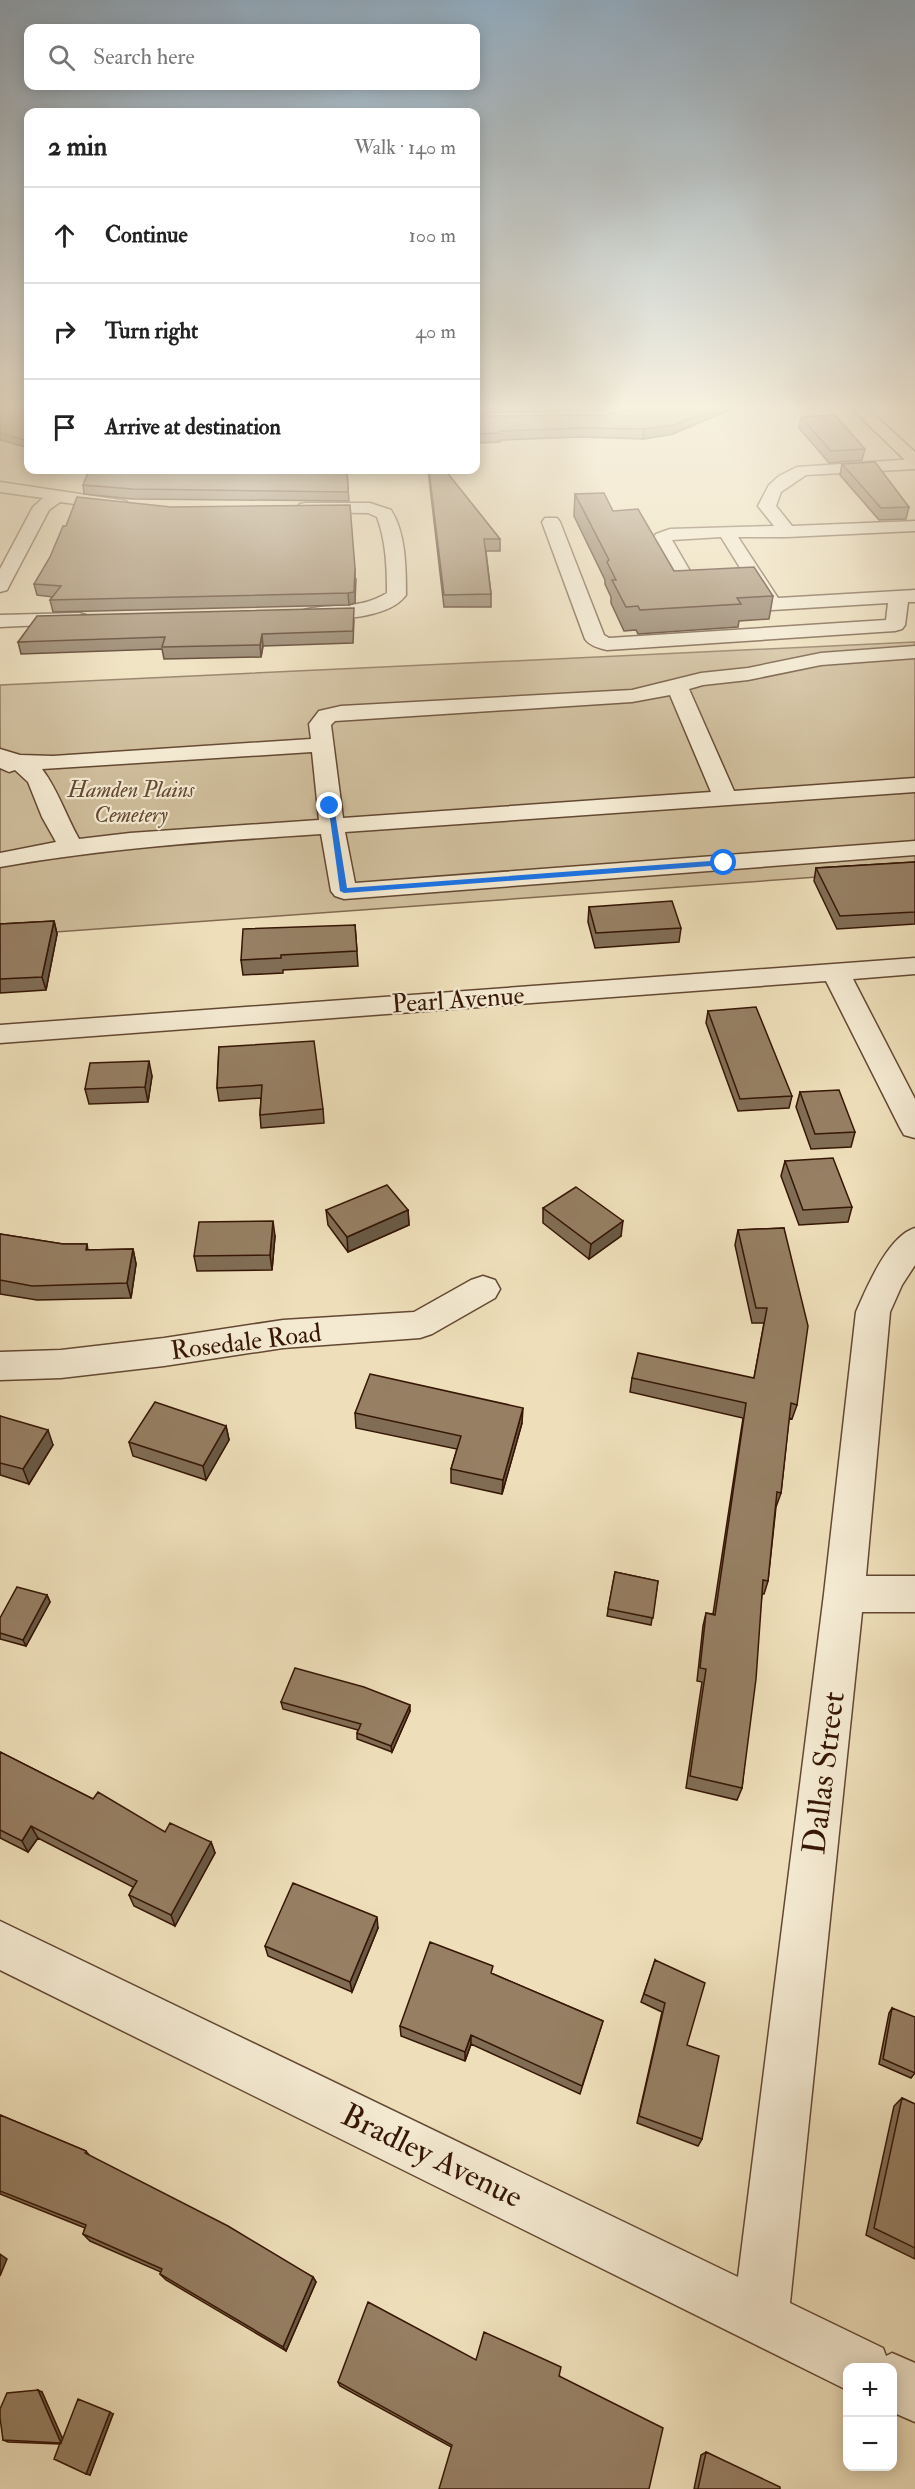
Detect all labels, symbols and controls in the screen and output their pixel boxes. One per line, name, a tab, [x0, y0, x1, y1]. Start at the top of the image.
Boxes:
search box	[24, 24, 480, 90]
icon: search	[45, 41, 78, 74]
text: Search here	[93, 43, 195, 71]
text: 2 min	[48, 131, 107, 163]
text: Walk · 140 m	[354, 135, 456, 160]
icon: ahead	[48, 219, 81, 252]
text: Continue	[105, 221, 188, 249]
text: 100 m	[409, 223, 456, 248]
icon: right	[48, 315, 81, 348]
text: Turn right	[105, 317, 198, 345]
text: 40 m	[415, 319, 456, 344]
icon: arrive	[48, 411, 81, 444]
text: Arrive at destination	[105, 413, 281, 441]
park label: Hamden Plains Cemetery	[67, 776, 195, 829]
route end	[316, 792, 342, 818]
route start	[710, 849, 736, 875]
street label: Pearl Avenue	[391, 979, 526, 1021]
street label: Rosedale Road	[169, 1317, 323, 1367]
street label: Dallas Street	[794, 1689, 854, 1857]
street label: Bradley Avenue	[335, 2095, 529, 2217]
map controls	[843, 2363, 897, 2471]
button: +	[843, 2363, 897, 2417]
button: −	[843, 2417, 897, 2471]

